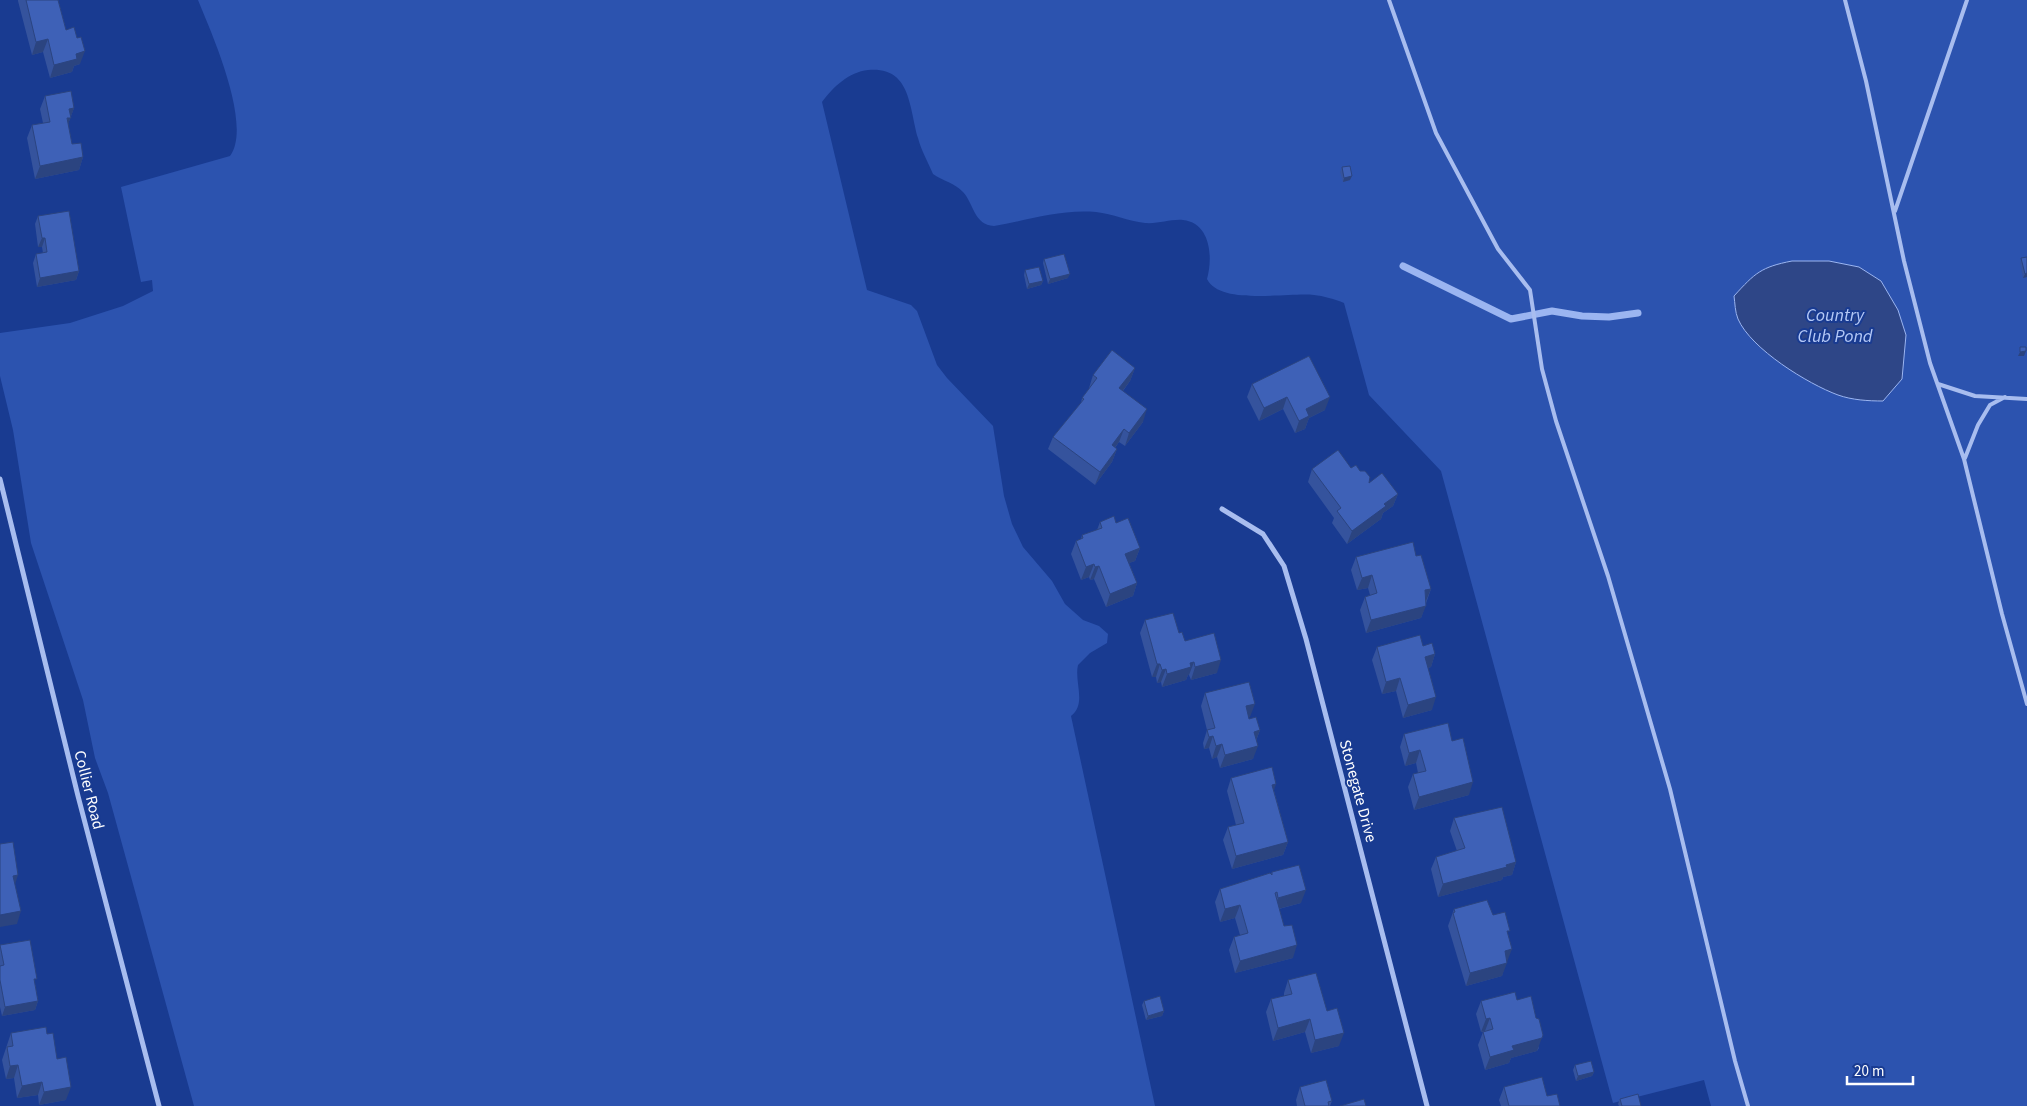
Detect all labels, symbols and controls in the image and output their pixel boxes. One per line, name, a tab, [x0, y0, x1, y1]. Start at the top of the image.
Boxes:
water label: Country Club Pond	[1798, 303, 1873, 349]
street label: Stonegate Drive	[1334, 737, 1382, 845]
street label: Collier Road	[69, 748, 109, 832]
scale bar	[1847, 1054, 1913, 1086]
text: 20 m	[1854, 1061, 1884, 1082]

